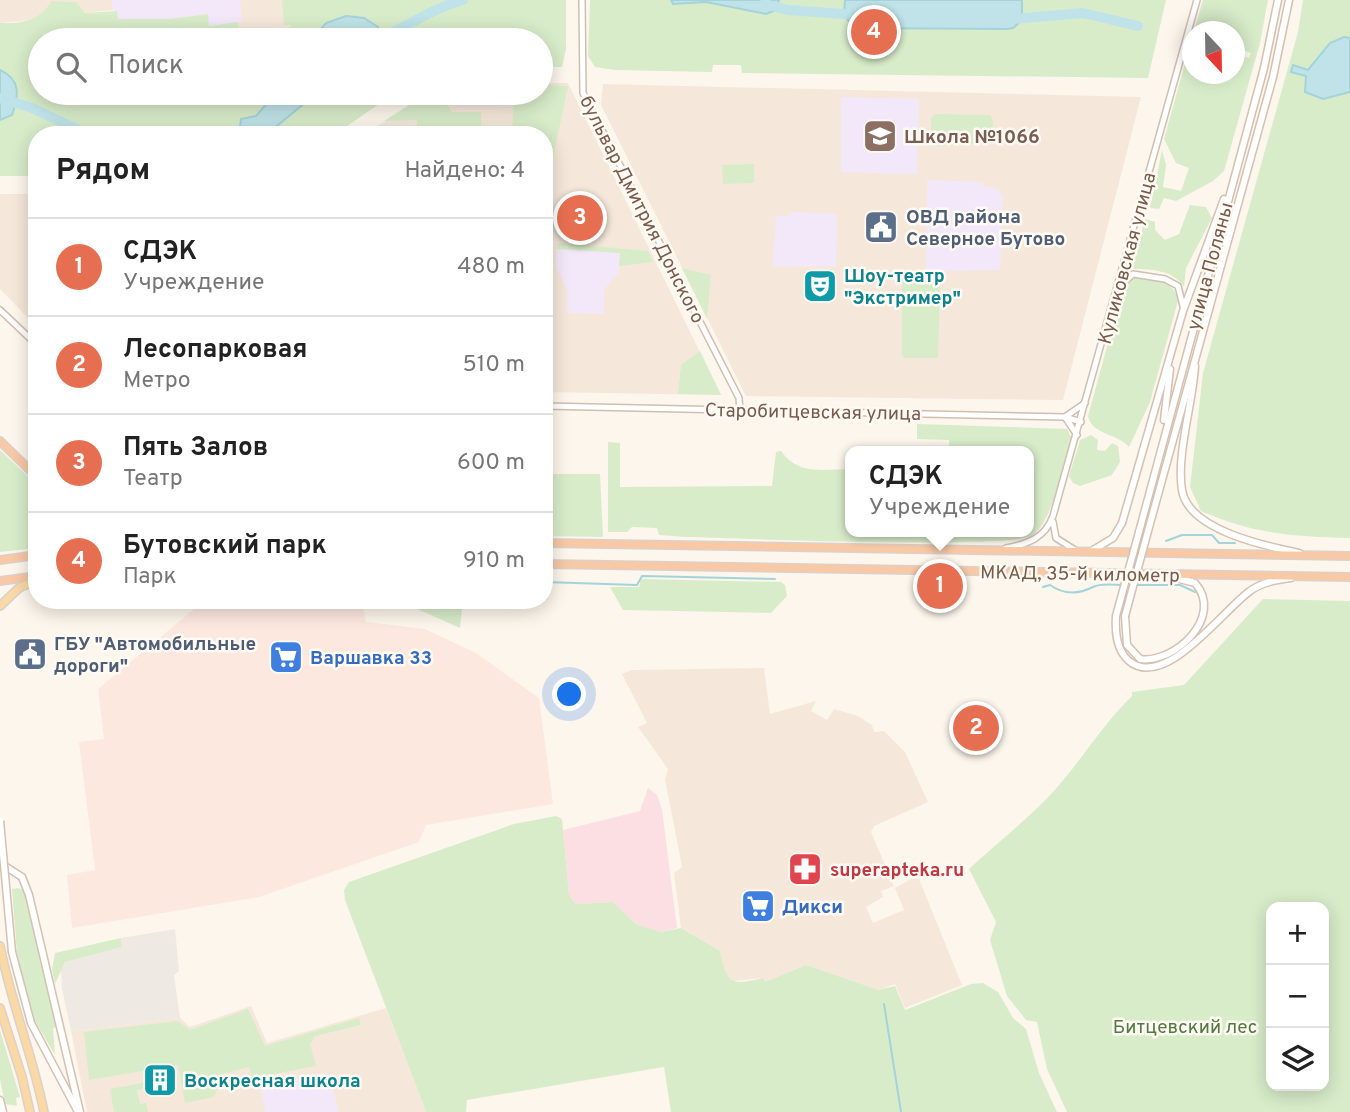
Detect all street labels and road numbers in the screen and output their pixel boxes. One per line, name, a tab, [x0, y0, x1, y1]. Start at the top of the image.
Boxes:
street label: бульвар Дмитрия Донского	[573, 92, 709, 328]
street label: Куликовская улица	[1093, 170, 1162, 347]
street label: улица Поляны	[1182, 200, 1240, 333]
street label: Старобитцевская улица	[705, 399, 921, 427]
street label: МКАД, 35-й километр	[980, 561, 1180, 589]

